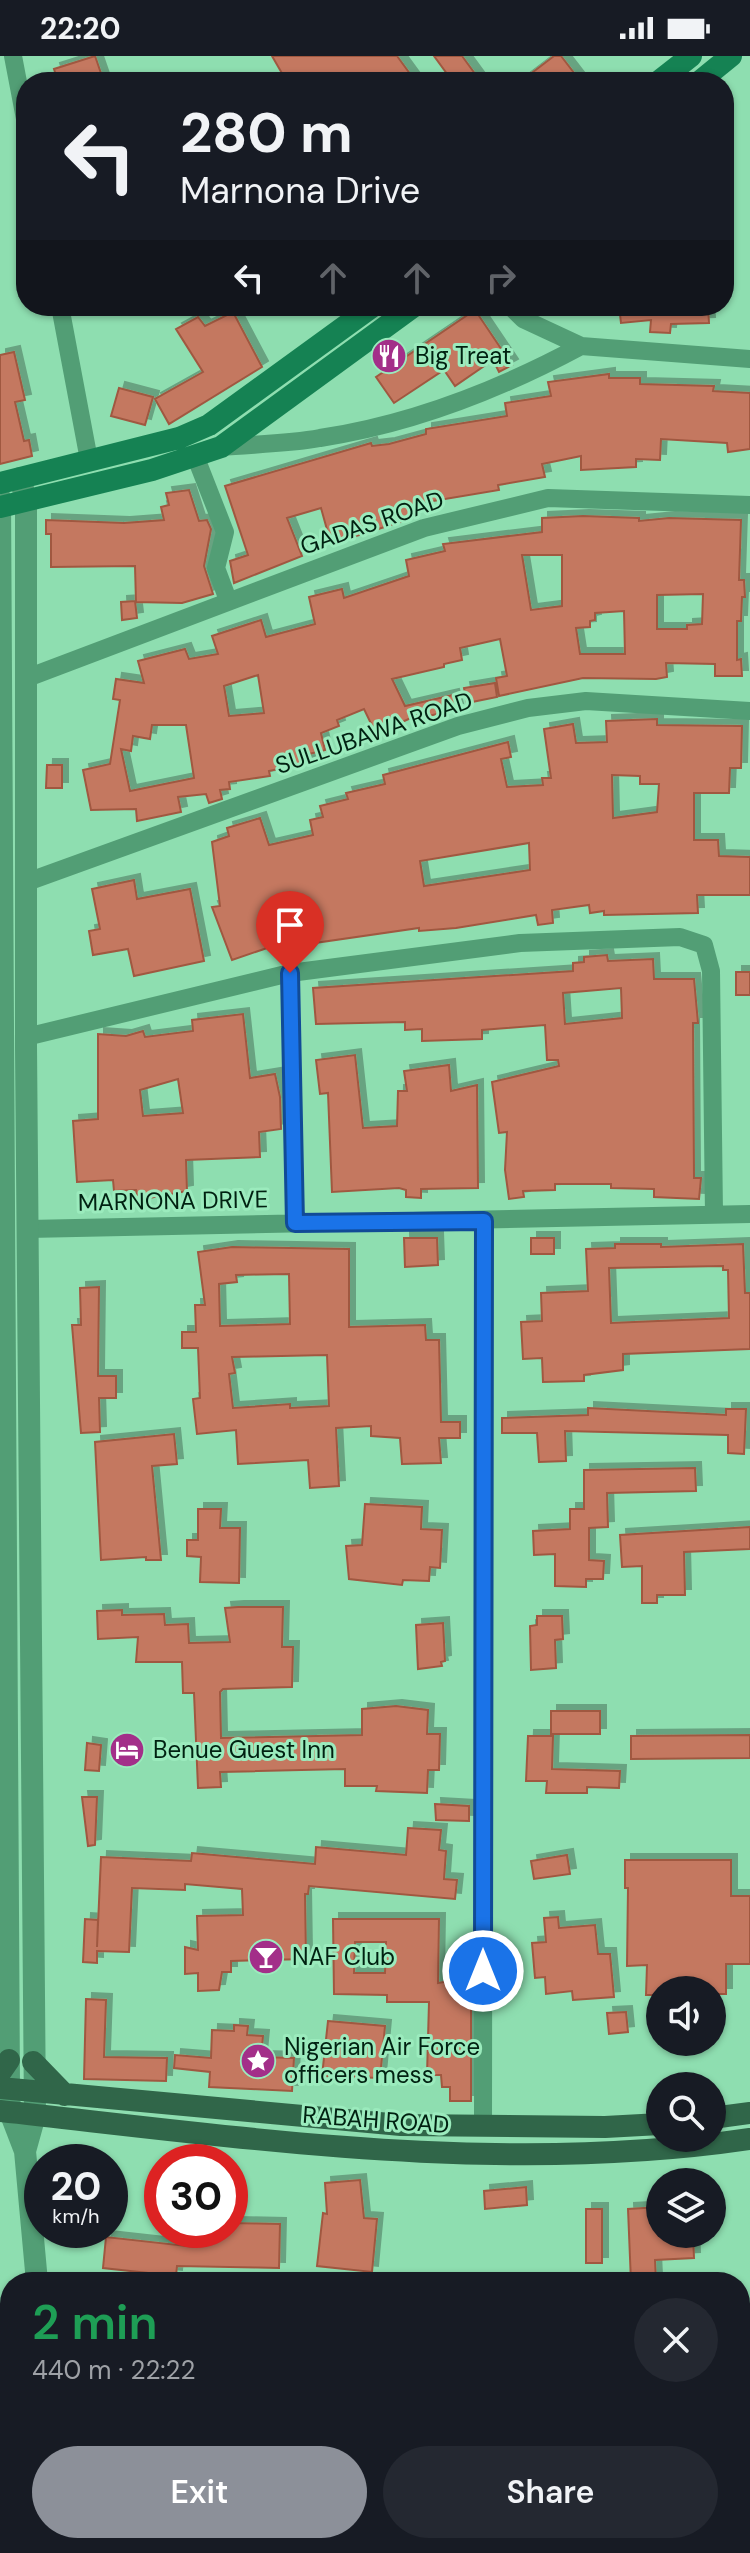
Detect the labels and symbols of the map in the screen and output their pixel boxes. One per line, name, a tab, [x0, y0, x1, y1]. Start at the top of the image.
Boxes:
restaurant icon: Big Treat	[370, 337, 408, 375]
place label: Big Treat	[415, 340, 511, 371]
street label: GADAS ROAD	[296, 483, 448, 562]
street label: SULLUBAWA ROAD	[271, 684, 476, 781]
pin	[256, 891, 324, 973]
street label: MARNONA DRIVE	[78, 1183, 268, 1218]
hotel icon: Benue Guest Inn	[108, 1731, 146, 1769]
place label: Benue Guest Inn	[153, 1734, 335, 1765]
position arrow	[441, 1929, 525, 2013]
bar icon: NAF Club	[247, 1938, 285, 1976]
place label: NAF Club	[292, 1941, 395, 1972]
place label: Nigerian Air Force officers mess	[284, 2031, 480, 2090]
place icon: Nigerian Air Force officers mess	[239, 2042, 277, 2080]
street label: RABAH ROAD	[302, 2099, 450, 2140]
speed limit sign: 30	[144, 2144, 248, 2248]

